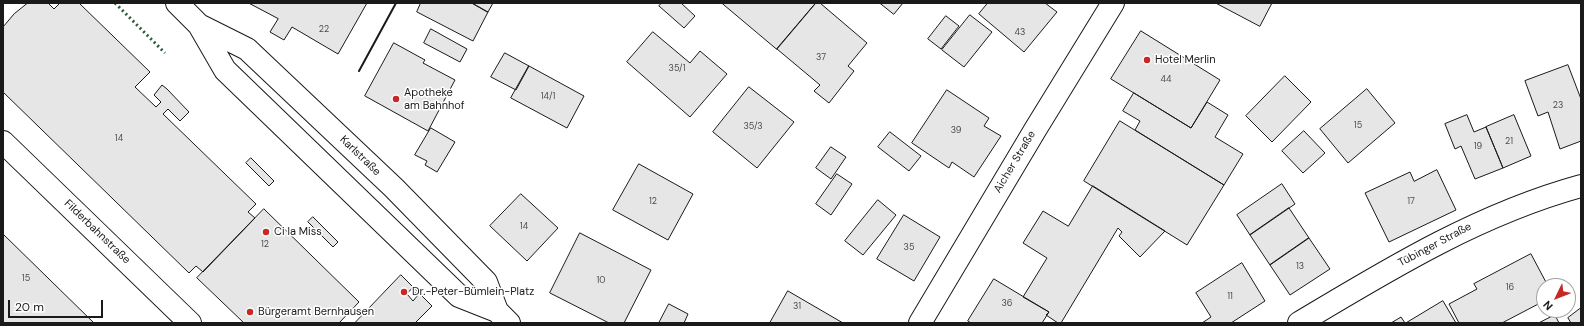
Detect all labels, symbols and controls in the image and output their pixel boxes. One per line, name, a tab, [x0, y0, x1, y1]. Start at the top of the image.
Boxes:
house number: 22	[319, 25, 329, 35]
house number: 43	[1015, 28, 1025, 38]
house number: 37	[816, 53, 826, 63]
place label: Hotel Merlin	[1155, 53, 1216, 67]
marker: Hotel Merlin	[1142, 55, 1152, 65]
house number: 35/1	[669, 64, 685, 74]
house number: 44	[1161, 75, 1171, 85]
place label: Apotheke am Bahnhof	[404, 86, 465, 112]
house number: 14/1	[541, 92, 555, 102]
marker: Apotheke am Bahnhof	[391, 94, 401, 104]
house number: 23	[1553, 101, 1563, 111]
house number: 15	[1354, 121, 1362, 131]
house number: 35/3	[743, 122, 763, 132]
house number: 39	[951, 126, 961, 136]
street label: Aicher Straße	[991, 129, 1039, 195]
street label: Karlstraße	[337, 133, 383, 179]
house number: 14	[115, 134, 123, 144]
house number: 21	[1505, 137, 1513, 147]
house number: 19	[1474, 142, 1482, 152]
street label: Filderbahnstraße	[61, 197, 133, 267]
house number: 12	[649, 197, 657, 207]
house number: 17	[1407, 197, 1415, 207]
street label: Tübinger Straße	[1396, 220, 1474, 270]
house number: 14	[520, 222, 528, 232]
place label: Ci la Miss	[274, 225, 322, 239]
marker: Ci la Miss	[261, 227, 271, 237]
house number: 12	[261, 240, 269, 250]
house number: 35	[904, 243, 914, 253]
house number: 13	[1296, 262, 1304, 272]
house number: 15	[22, 274, 30, 284]
house number: 10	[597, 276, 605, 286]
north arrow	[1536, 278, 1576, 318]
house number: 16	[1506, 283, 1514, 293]
place label: Dr.-Peter-Bümlein-Platz	[412, 285, 534, 299]
marker: Dr.-Peter-Bümlein-Platz	[399, 287, 409, 297]
scale bar	[10, 292, 105, 318]
house number: 11	[1227, 292, 1233, 302]
text: N	[1540, 298, 1556, 313]
text: 20 m	[15, 299, 44, 315]
house number: 36	[1002, 299, 1012, 309]
house number: 31	[793, 302, 801, 312]
place label: Bürgeramt Bernhausen	[258, 305, 374, 319]
marker: Bürgeramt Bernhausen	[245, 307, 255, 317]

